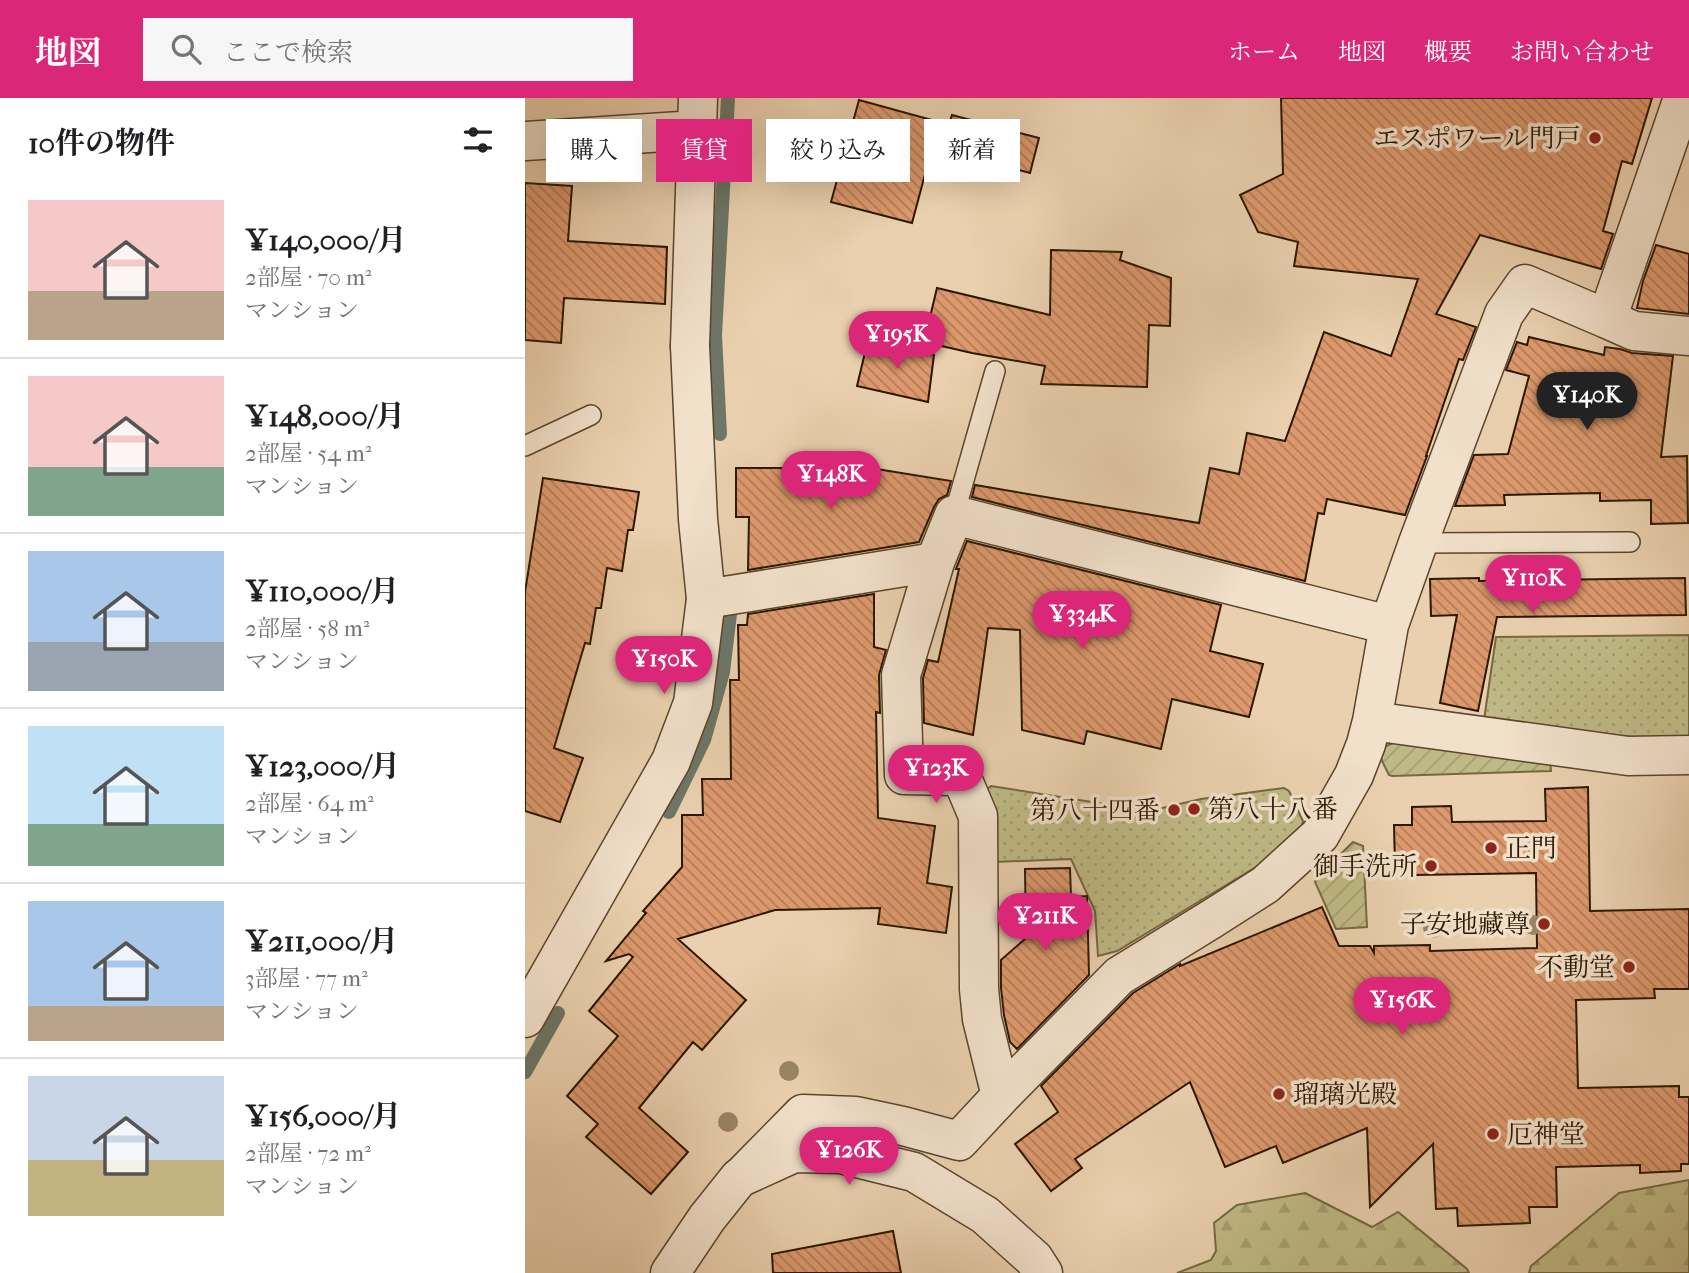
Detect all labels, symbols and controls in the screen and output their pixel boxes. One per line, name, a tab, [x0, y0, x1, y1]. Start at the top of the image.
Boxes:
search box	[143, 18, 633, 81]
icon: search	[167, 30, 205, 68]
text: 地図	[35, 34, 101, 73]
text: ここで検索	[223, 37, 353, 68]
text: ホーム	[1228, 38, 1300, 66]
text: 地図	[1338, 38, 1386, 66]
text: 概要	[1424, 38, 1472, 66]
text: お問い合わせ	[1510, 38, 1654, 66]
chip: 購入	[546, 119, 642, 182]
chip: 賃貸	[656, 119, 752, 182]
chip: 絞り込み	[766, 119, 910, 182]
chip: 新着	[924, 119, 1020, 182]
icon: filters	[459, 121, 497, 159]
place label: エスポワール門戸	[1374, 123, 1581, 154]
text: 10件の物件	[28, 126, 175, 161]
marker: エスポワール門戸	[1587, 130, 1603, 146]
text: ¥140,000/月	[245, 223, 406, 258]
icon: home	[84, 228, 168, 312]
text: 2部屋 · 70 m²	[245, 264, 372, 291]
text: マンション	[245, 297, 359, 324]
pin: ¥195K	[848, 312, 946, 371]
text: ¥195K	[865, 320, 929, 347]
pin: ¥140K	[1538, 372, 1636, 432]
text: ¥140K	[1552, 381, 1622, 408]
text: ¥148,000/月	[245, 399, 405, 434]
icon: home	[84, 404, 168, 488]
text: 2部屋 · 54 m²	[245, 440, 371, 467]
pin: ¥148K	[782, 452, 880, 511]
text: ¥148K	[797, 460, 865, 487]
text: マンション	[245, 473, 359, 500]
pin: ¥110K	[1484, 556, 1582, 615]
text: ¥110K	[1501, 564, 1565, 591]
text: ¥110,000/月	[245, 574, 399, 609]
icon: home	[84, 579, 168, 663]
pin: ¥334K	[1033, 592, 1131, 651]
text: ¥334K	[1048, 600, 1116, 627]
text: 2部屋 · 58 m²	[245, 615, 369, 642]
pin: ¥150K	[615, 636, 713, 696]
text: ¥150K	[631, 645, 697, 672]
text: マンション	[245, 648, 359, 675]
pin: ¥123K	[887, 746, 985, 805]
text: ¥123,000/月	[245, 749, 400, 784]
icon: home	[84, 754, 168, 838]
text: ¥123K	[904, 754, 968, 781]
text: 2部屋 · 64 m²	[245, 790, 374, 817]
place label: 第八十八番	[1208, 794, 1338, 825]
place label: 第八十四番	[1030, 795, 1160, 826]
marker: 第八十八番	[1186, 801, 1202, 817]
marker: 第八十四番	[1166, 802, 1182, 818]
text: マンション	[245, 823, 359, 850]
place label: 正門	[1505, 833, 1557, 864]
marker: 正門	[1483, 840, 1499, 856]
place label: 御手洗所	[1313, 851, 1417, 882]
marker: 御手洗所	[1423, 858, 1439, 874]
pin: ¥211K	[996, 894, 1094, 953]
text: ¥211K	[1014, 902, 1076, 929]
place label: 子安地藏尊	[1400, 909, 1530, 940]
marker: 子安地藏尊	[1536, 916, 1552, 932]
text: ¥211,000/月	[245, 924, 398, 959]
icon: home	[84, 929, 168, 1013]
place label: 不動堂	[1537, 952, 1615, 983]
marker: 不動堂	[1621, 959, 1637, 975]
text: 3部屋 · 77 m²	[245, 965, 368, 992]
pin: ¥156K	[1353, 978, 1451, 1037]
text: ¥156K	[1369, 986, 1435, 1013]
text: マンション	[245, 998, 359, 1025]
place label: 瑠璃光殿	[1293, 1079, 1397, 1110]
marker: 瑠璃光殿	[1271, 1086, 1287, 1102]
text: ¥156,000/月	[245, 1099, 401, 1134]
icon: home	[84, 1104, 168, 1188]
place label: 厄神堂	[1507, 1119, 1585, 1150]
marker: 厄神堂	[1485, 1126, 1501, 1142]
pin: ¥126K	[800, 1128, 898, 1187]
text: ¥126K	[815, 1136, 883, 1163]
text: 2部屋 · 72 m²	[245, 1140, 371, 1167]
text: マンション	[245, 1173, 359, 1200]

